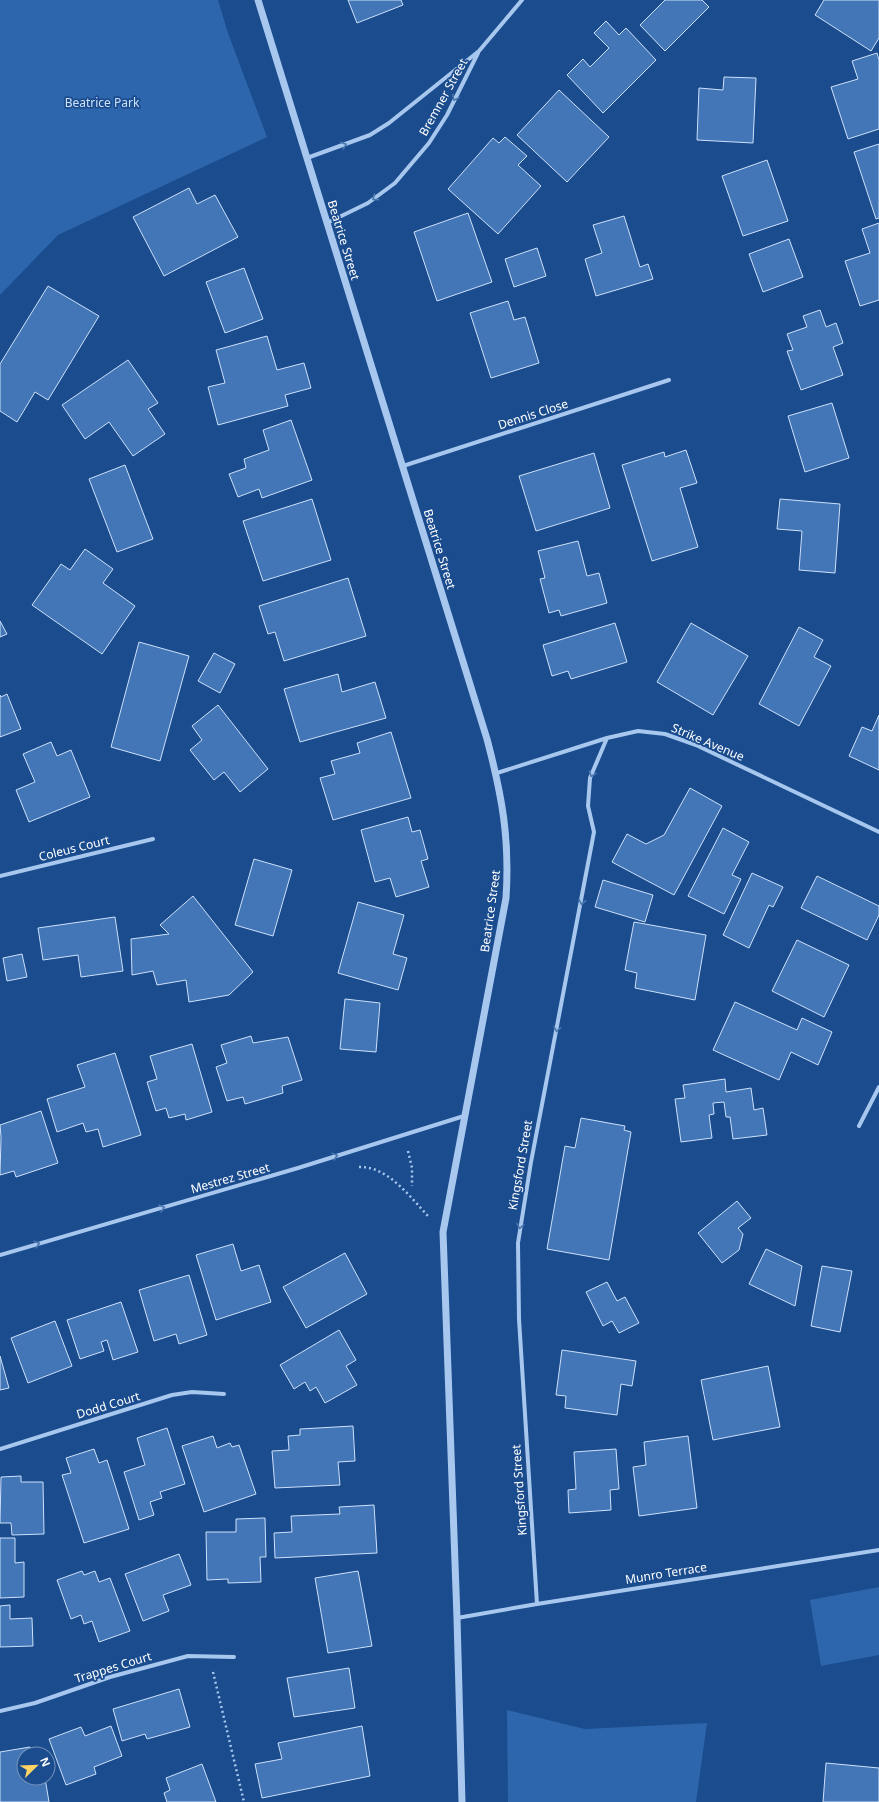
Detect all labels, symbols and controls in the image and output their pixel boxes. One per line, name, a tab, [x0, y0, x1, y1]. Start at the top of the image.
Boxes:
street label: Bremner Street	[415, 55, 472, 139]
park label: Beatrice Park	[65, 94, 140, 111]
one-way arrow	[452, 94, 460, 102]
one-way arrow	[340, 141, 347, 149]
one-way arrow	[372, 193, 379, 200]
street label: Beatrice Street	[324, 198, 364, 283]
street label: Dennis Close	[496, 395, 570, 433]
street label: Beatrice Street	[420, 507, 460, 592]
street label: Strike Avenue	[669, 719, 747, 765]
one-way arrow	[588, 770, 596, 777]
street label: Coleus Court	[37, 831, 112, 865]
street label: Beatrice Street	[476, 868, 504, 953]
one-way arrow	[578, 899, 586, 905]
one-way arrow	[553, 1026, 562, 1032]
street label: Kingsford Street	[504, 1118, 536, 1211]
one-way arrow	[332, 1152, 339, 1161]
street label: Mestrez Street	[189, 1158, 272, 1197]
one-way arrow	[159, 1204, 166, 1213]
one-way arrow	[517, 1223, 525, 1229]
one-way arrow	[34, 1240, 41, 1249]
street label: Dodd Court	[74, 1387, 142, 1423]
street label: Kingsford Street	[507, 1443, 531, 1536]
street label: Munro Terrace	[624, 1558, 708, 1588]
street label: Trappes Court	[73, 1647, 154, 1687]
north arrow	[16, 1746, 56, 1786]
text: N	[37, 1755, 54, 1769]

